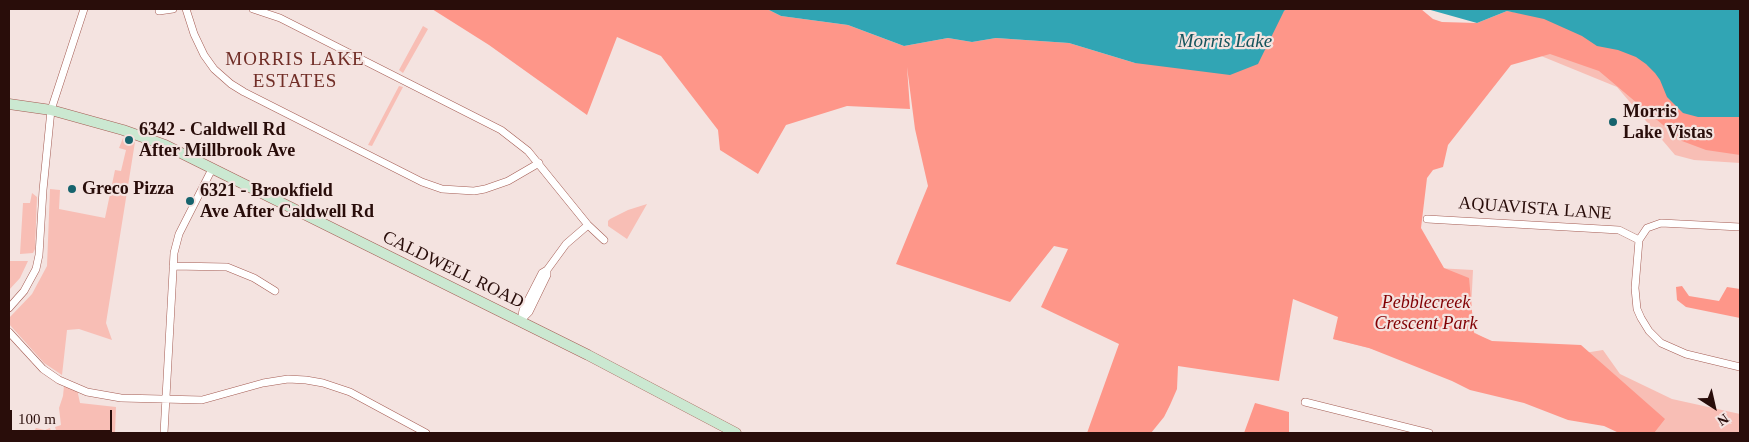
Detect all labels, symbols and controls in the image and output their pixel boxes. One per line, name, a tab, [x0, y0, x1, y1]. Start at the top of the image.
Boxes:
water label: Morris Lake	[1178, 31, 1272, 53]
district label: MORRIS LAKE ESTATES	[224, 49, 366, 93]
place label: Morris Lake Vistas	[1623, 101, 1713, 144]
marker: Morris Lake Vistas	[1607, 116, 1619, 128]
place label: 6342 - Caldwell Rd After Millbrook Ave	[139, 119, 295, 162]
marker: 6342 - Caldwell Rd After Millbrook Ave	[123, 134, 135, 146]
place label: Greco Pizza	[82, 178, 174, 200]
place label: 6321 - Brookfield Ave After Caldwell Rd	[200, 180, 374, 222]
marker: Greco Pizza	[66, 183, 78, 195]
street label: AQUAVISTA LANE	[1458, 193, 1612, 225]
marker: 6321 - Brookfield Ave After Caldwell Rd	[184, 195, 196, 207]
street label: CALDWELL ROAD	[379, 226, 527, 314]
park label: Pebblecreek Crescent Park	[1375, 292, 1477, 334]
north arrow	[1689, 382, 1739, 432]
scale bar	[12, 400, 115, 432]
text: 100 m	[18, 411, 56, 427]
text: N	[1714, 411, 1731, 429]

